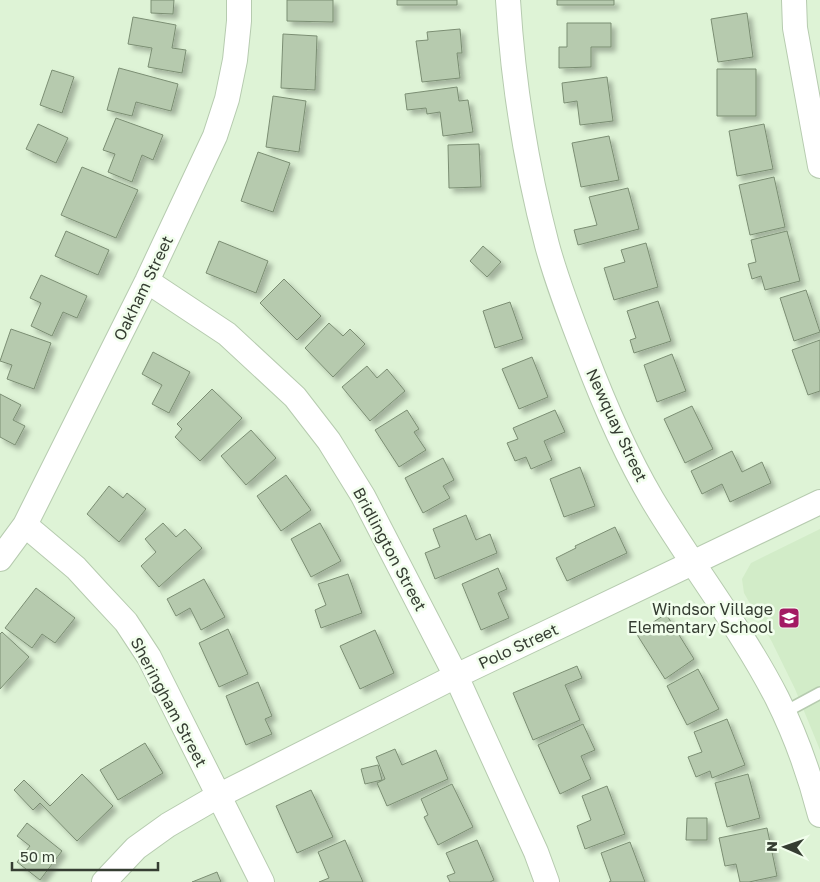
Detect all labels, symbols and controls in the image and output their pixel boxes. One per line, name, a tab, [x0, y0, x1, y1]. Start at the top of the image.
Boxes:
street label: Oakham Street	[109, 232, 177, 344]
street label: Newquay Street	[582, 365, 652, 485]
street label: Bridlington Street	[349, 484, 431, 614]
place label: Windsor Village Elementary School	[628, 599, 773, 637]
school or university icon: Windsor Village Elementary School	[777, 606, 801, 630]
street label: Polo Street	[475, 619, 561, 673]
street label: Sheringham Street	[126, 634, 212, 770]
north arrow	[760, 822, 810, 872]
scale bar	[12, 840, 159, 872]
text: N	[763, 841, 780, 852]
text: 50 m	[20, 847, 55, 865]

